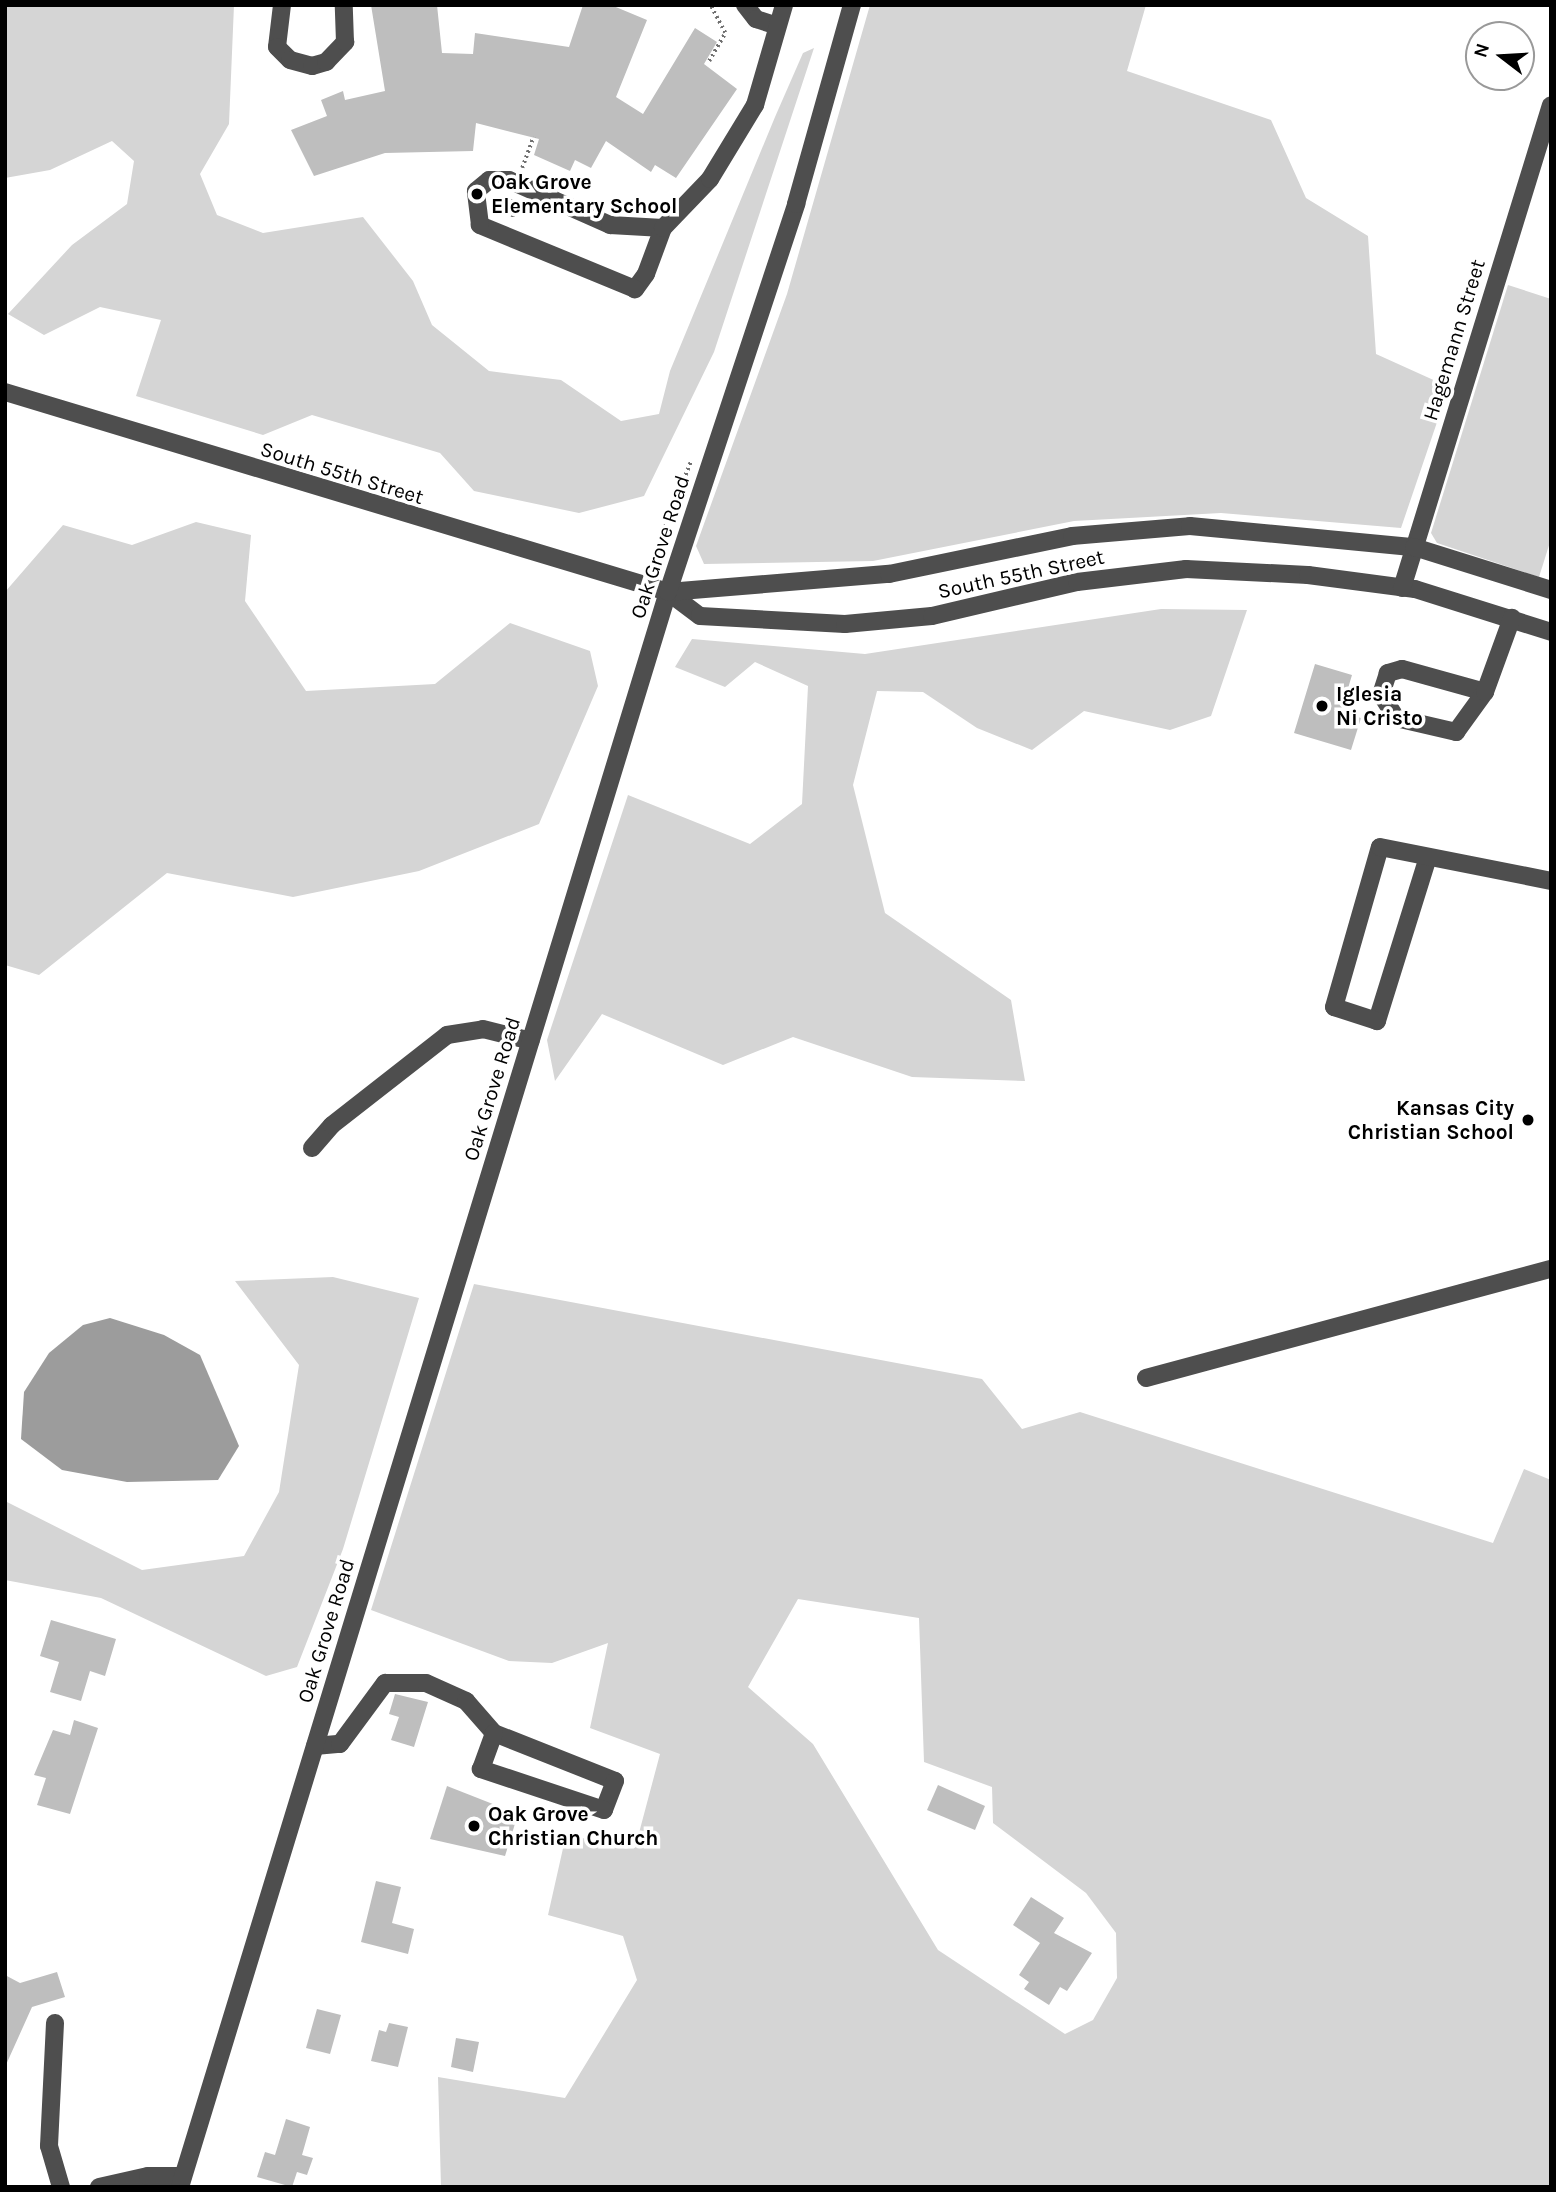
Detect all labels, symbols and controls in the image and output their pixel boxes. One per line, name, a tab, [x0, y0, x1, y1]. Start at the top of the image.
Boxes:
north arrow	[1465, 21, 1535, 91]
text: N	[1469, 41, 1494, 60]
place label: Oak Grove Elementary School	[491, 169, 677, 219]
marker: Oak Grove Elementary School	[469, 186, 485, 202]
street label: Hagemann Street	[1417, 256, 1491, 424]
street label: South 55th Street	[257, 436, 427, 510]
street label: Oak Grove Road	[625, 472, 695, 622]
street label: South 55th Street	[936, 544, 1106, 604]
place label: Iglesia Ni Cristo	[1336, 681, 1423, 731]
marker: Iglesia Ni Cristo	[1314, 698, 1330, 714]
street label: Oak Grove Road	[458, 1014, 526, 1164]
place label: Kansas City Christian School	[1348, 1095, 1514, 1145]
marker: Kansas City Christian School	[1520, 1112, 1536, 1128]
street label: Oak Grove Road	[292, 1556, 360, 1706]
place label: Oak Grove Christian Church	[488, 1801, 658, 1851]
marker: Oak Grove Christian Church	[466, 1818, 482, 1834]

